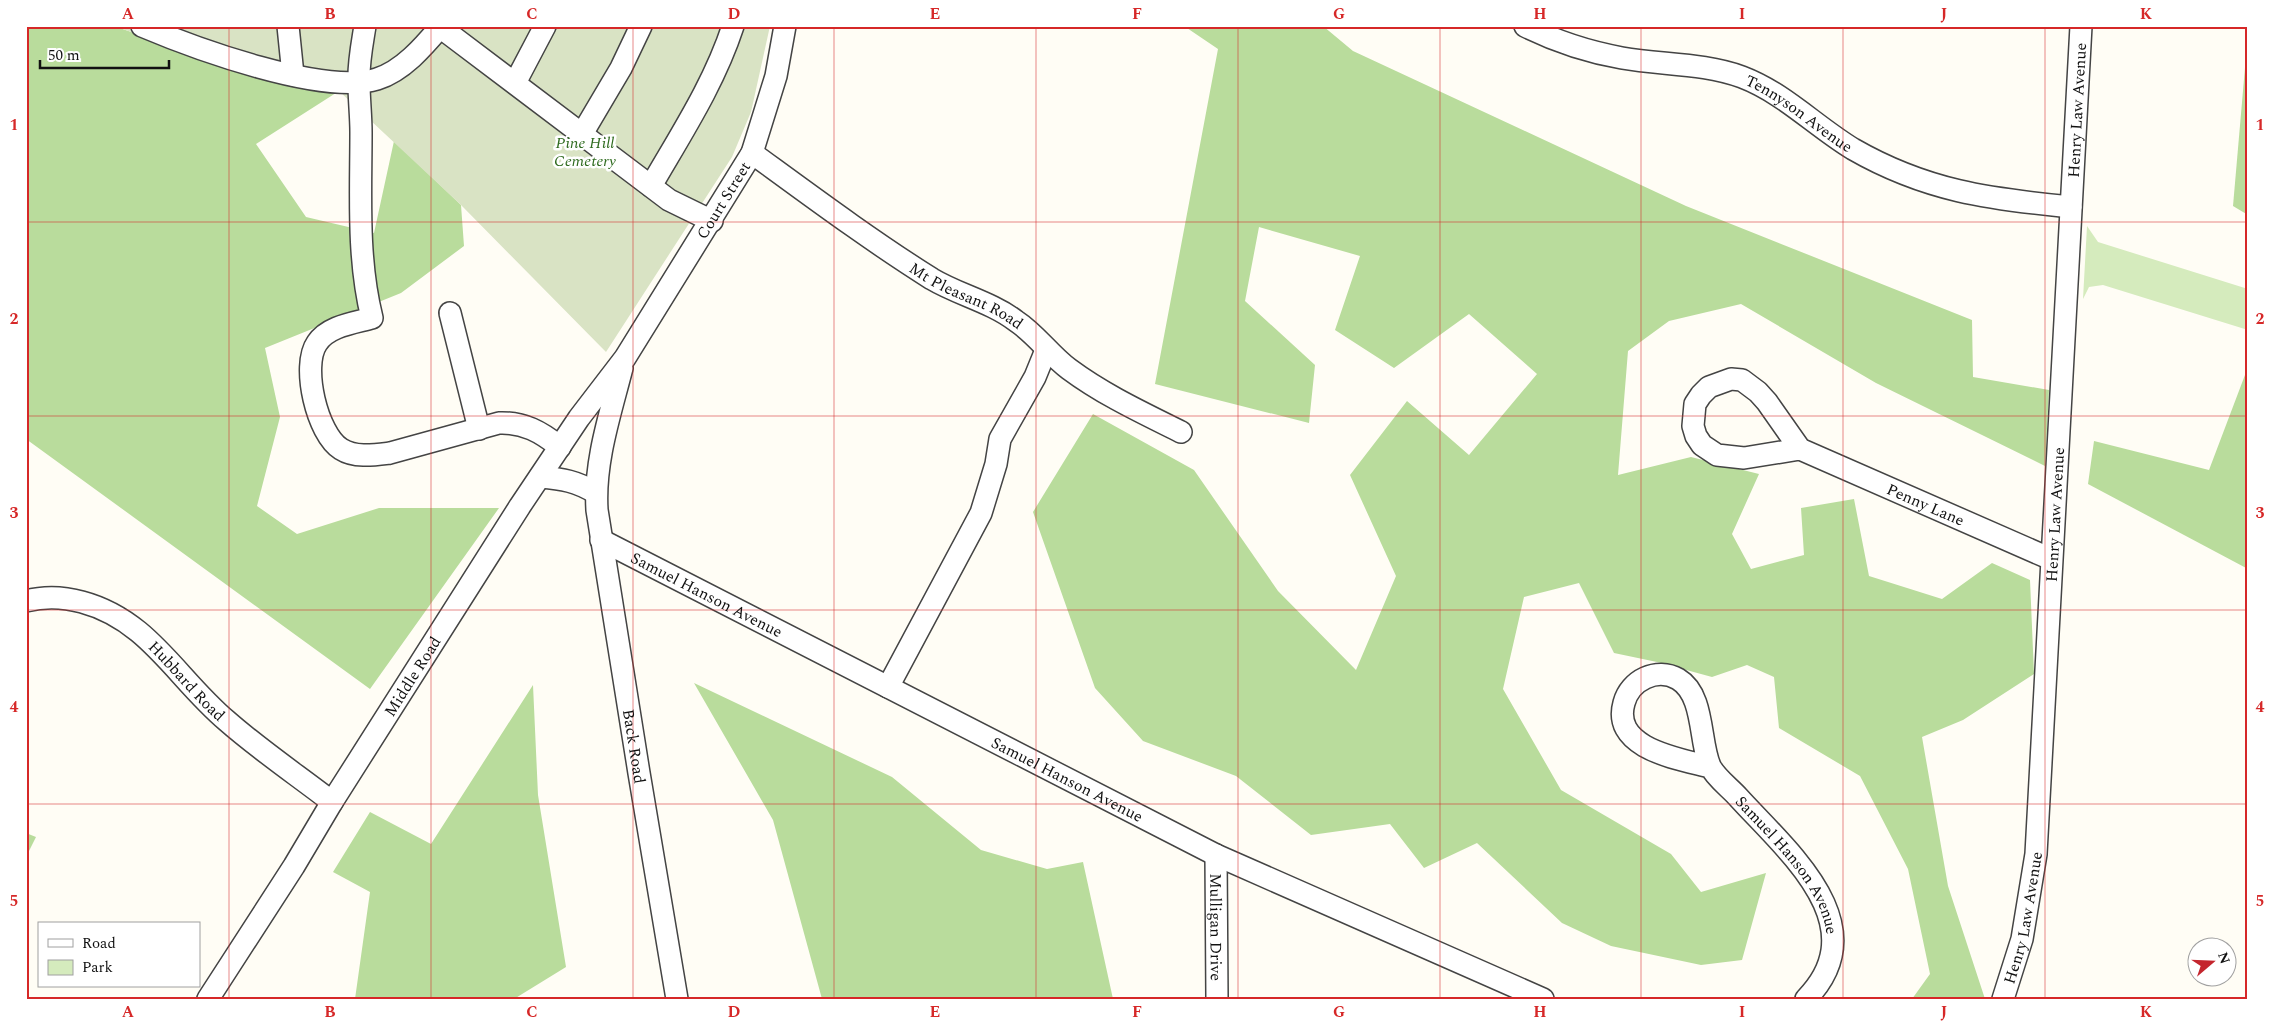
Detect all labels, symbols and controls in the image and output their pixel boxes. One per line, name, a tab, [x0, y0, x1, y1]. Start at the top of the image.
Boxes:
text: A	[122, 2, 135, 26]
text: B	[324, 2, 336, 26]
text: C	[526, 2, 538, 26]
text: D	[728, 2, 741, 26]
text: E	[930, 2, 940, 26]
text: F	[1132, 2, 1142, 26]
text: G	[1333, 2, 1345, 26]
text: H	[1533, 2, 1547, 26]
text: I	[1739, 2, 1745, 26]
text: J	[1941, 2, 1948, 26]
text: K	[2140, 2, 2153, 26]
scale bar	[40, 38, 169, 70]
street label: Henry Law Avenue	[2062, 42, 2093, 178]
text: 50 m	[48, 44, 80, 67]
street label: Tennyson Avenue	[1741, 69, 1857, 159]
text: 1	[10, 113, 18, 137]
text: 1	[2256, 113, 2264, 137]
park label: Pine Hill Cemetery	[554, 131, 616, 173]
street label: Court Street	[691, 157, 757, 244]
street label: Mt Pleasant Road	[904, 257, 1028, 336]
text: 2	[10, 307, 19, 331]
text: 2	[2256, 307, 2265, 331]
street label: Henry Law Avenue	[2040, 447, 2071, 583]
street label: Penny Lane	[1883, 477, 1968, 533]
text: 3	[10, 501, 19, 525]
text: 3	[2256, 501, 2265, 525]
street label: Samuel Hanson Avenue	[626, 546, 787, 644]
street label: Middle Road	[378, 632, 447, 721]
street label: Hubbard Road	[142, 635, 230, 727]
text: 4	[10, 695, 19, 719]
text: 4	[2256, 695, 2265, 719]
street label: Back Road	[616, 707, 652, 785]
street label: Samuel Hanson Avenue	[987, 731, 1147, 829]
street label: Samuel Hanson Avenue	[1729, 790, 1843, 936]
street label: Henry Law Avenue	[1997, 850, 2049, 987]
street label: Mulligan Drive	[1203, 873, 1228, 981]
text: 5	[10, 889, 18, 913]
text: 5	[2256, 889, 2264, 913]
legend	[38, 922, 200, 988]
text: Road	[82, 932, 116, 955]
north arrow	[2186, 938, 2236, 988]
text: N	[2212, 949, 2236, 967]
text: Park	[82, 956, 113, 979]
text: A	[122, 1000, 135, 1024]
text: B	[324, 1000, 336, 1024]
text: C	[526, 1000, 538, 1024]
text: D	[728, 1000, 741, 1024]
text: E	[930, 1000, 940, 1024]
text: F	[1132, 1000, 1142, 1024]
text: G	[1333, 1000, 1345, 1024]
text: H	[1533, 1000, 1547, 1024]
text: I	[1739, 1000, 1745, 1024]
text: J	[1941, 1000, 1948, 1024]
text: K	[2140, 1000, 2153, 1024]

